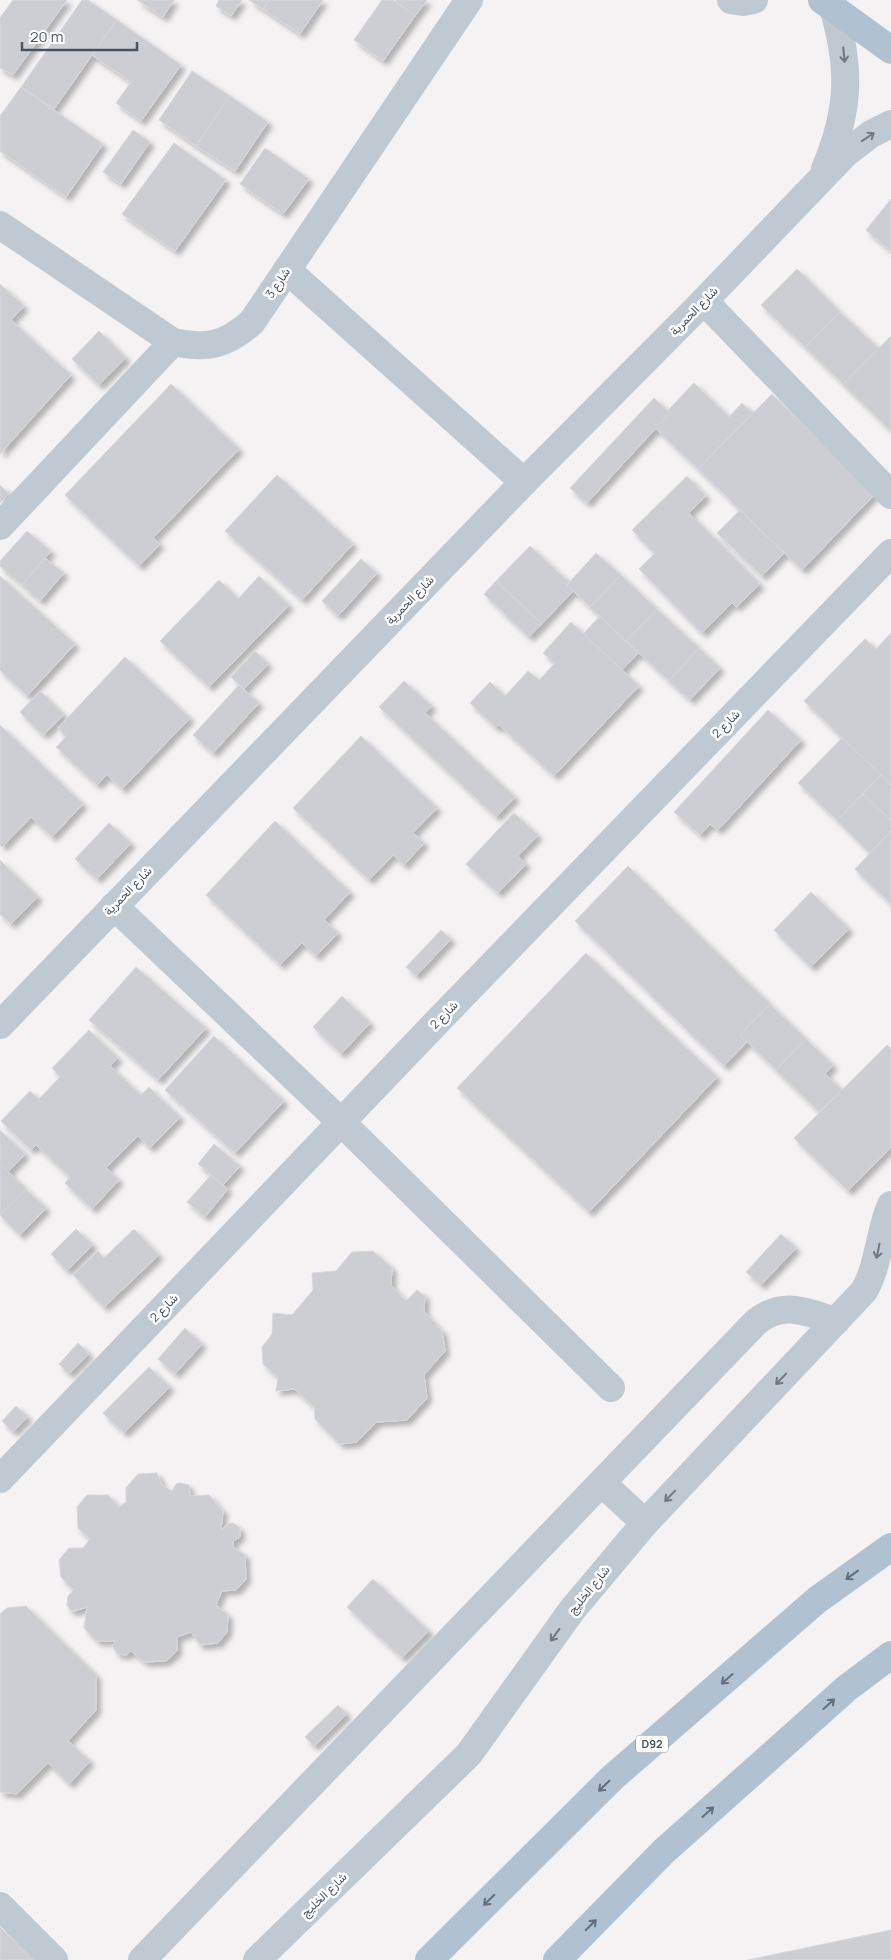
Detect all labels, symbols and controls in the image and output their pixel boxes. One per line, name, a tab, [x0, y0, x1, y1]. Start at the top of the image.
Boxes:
scale bar	[22, 20, 138, 52]
text: 20 m	[30, 26, 63, 47]
one-way arrow	[839, 46, 849, 62]
one-way arrow	[861, 132, 875, 142]
street label: شارع 3	[261, 264, 295, 302]
street label: شارع الحمرية	[666, 282, 722, 340]
street label: شارع الحمرية	[382, 571, 438, 629]
street label: شارع 2	[708, 706, 744, 742]
street label: شارع الحمرية	[100, 862, 156, 920]
street label: شارع 2	[426, 997, 462, 1033]
one-way arrow	[872, 1243, 882, 1259]
street label: شارع 2	[146, 1290, 182, 1326]
one-way arrow	[776, 1372, 788, 1384]
one-way arrow	[664, 1490, 676, 1503]
street label: شارع الخليج	[564, 1562, 614, 1618]
one-way arrow	[846, 1570, 859, 1581]
one-way arrow	[549, 1628, 560, 1641]
one-way arrow	[720, 1673, 733, 1685]
one-way arrow	[822, 1698, 835, 1710]
road number: D92	[636, 1736, 668, 1752]
one-way arrow	[598, 1780, 610, 1792]
one-way arrow	[701, 1807, 714, 1818]
street label: شارع الخليج	[297, 1868, 351, 1922]
one-way arrow	[483, 1894, 495, 1906]
one-way arrow	[585, 1919, 597, 1932]

